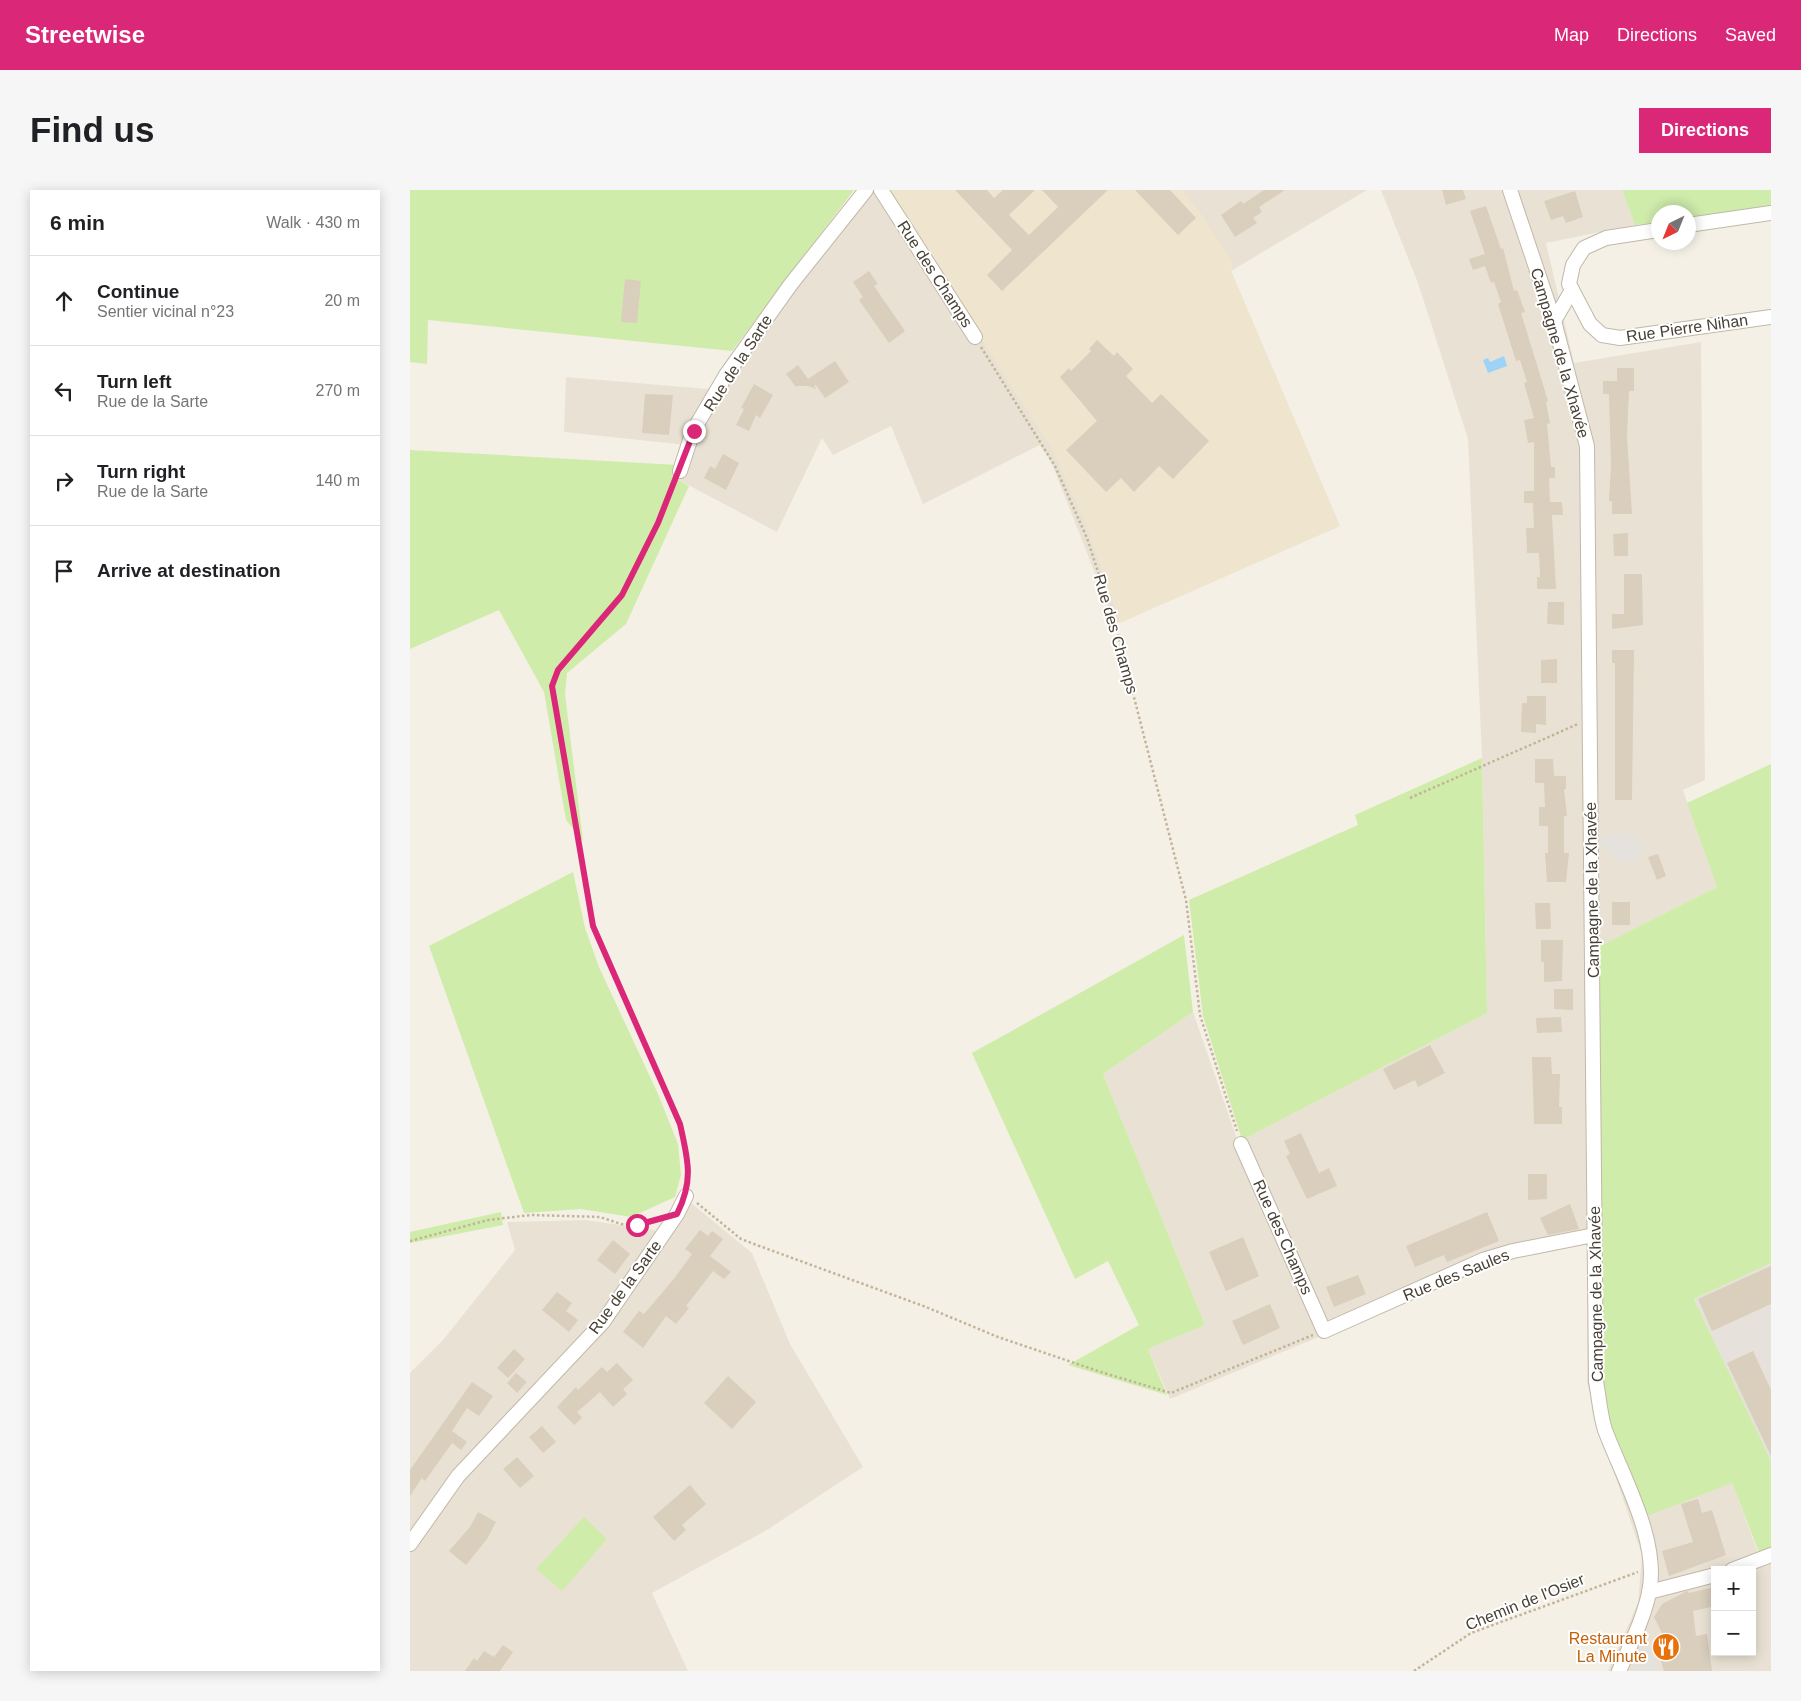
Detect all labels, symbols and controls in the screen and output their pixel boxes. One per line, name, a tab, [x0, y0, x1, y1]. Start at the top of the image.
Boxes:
text: Streetwise	[25, 21, 145, 48]
text: Map	[1554, 25, 1589, 45]
text: Directions	[1617, 25, 1697, 45]
text: Saved	[1725, 25, 1776, 45]
button: Directions	[1639, 108, 1771, 153]
text: Find us	[30, 110, 154, 149]
north arrow	[1651, 205, 1696, 250]
text: 6 min	[50, 211, 105, 234]
text: Walk · 430 m	[266, 214, 360, 231]
street label: Rue des Champs	[894, 218, 976, 330]
street label: Campagne de la Xhavée	[1528, 266, 1592, 440]
text: Continue	[97, 281, 179, 302]
icon: ahead	[50, 287, 78, 315]
text: 20 m	[324, 292, 360, 309]
text: Sentier vicinal n°23	[97, 303, 234, 320]
street label: Rue Pierre Nihan	[1625, 311, 1749, 345]
street label: Rue de la Sarte	[701, 312, 775, 414]
text: Turn left	[97, 371, 172, 392]
icon: left	[50, 377, 78, 405]
text: 270 m	[316, 382, 360, 399]
text: Rue de la Sarte	[97, 393, 208, 410]
route end	[683, 420, 706, 443]
text: Turn right	[97, 461, 185, 482]
icon: right	[50, 467, 78, 495]
text: 140 m	[316, 472, 360, 489]
text: Rue de la Sarte	[97, 483, 208, 500]
icon: arrive	[50, 557, 78, 585]
text: Arrive at destination	[97, 560, 281, 581]
street label: Rue des Champs	[1091, 572, 1141, 696]
street label: Campagne de la Xhavée	[1582, 802, 1602, 978]
street label: Rue des Champs	[1250, 1177, 1316, 1297]
street label: Campagne de la Xhavée	[1586, 1206, 1606, 1382]
route start	[626, 1214, 649, 1237]
street label: Rue de la Sarte	[585, 1237, 665, 1337]
street label: Rue des Saules	[1400, 1246, 1512, 1304]
map controls	[1711, 1566, 1756, 1656]
button: +	[1711, 1566, 1756, 1611]
street label: Chemin de l'Osier	[1463, 1570, 1588, 1634]
button: −	[1711, 1611, 1756, 1656]
place label: Restaurant La Minute	[1569, 1630, 1648, 1665]
restaurant icon: Restaurant La Minute	[1651, 1632, 1681, 1662]

